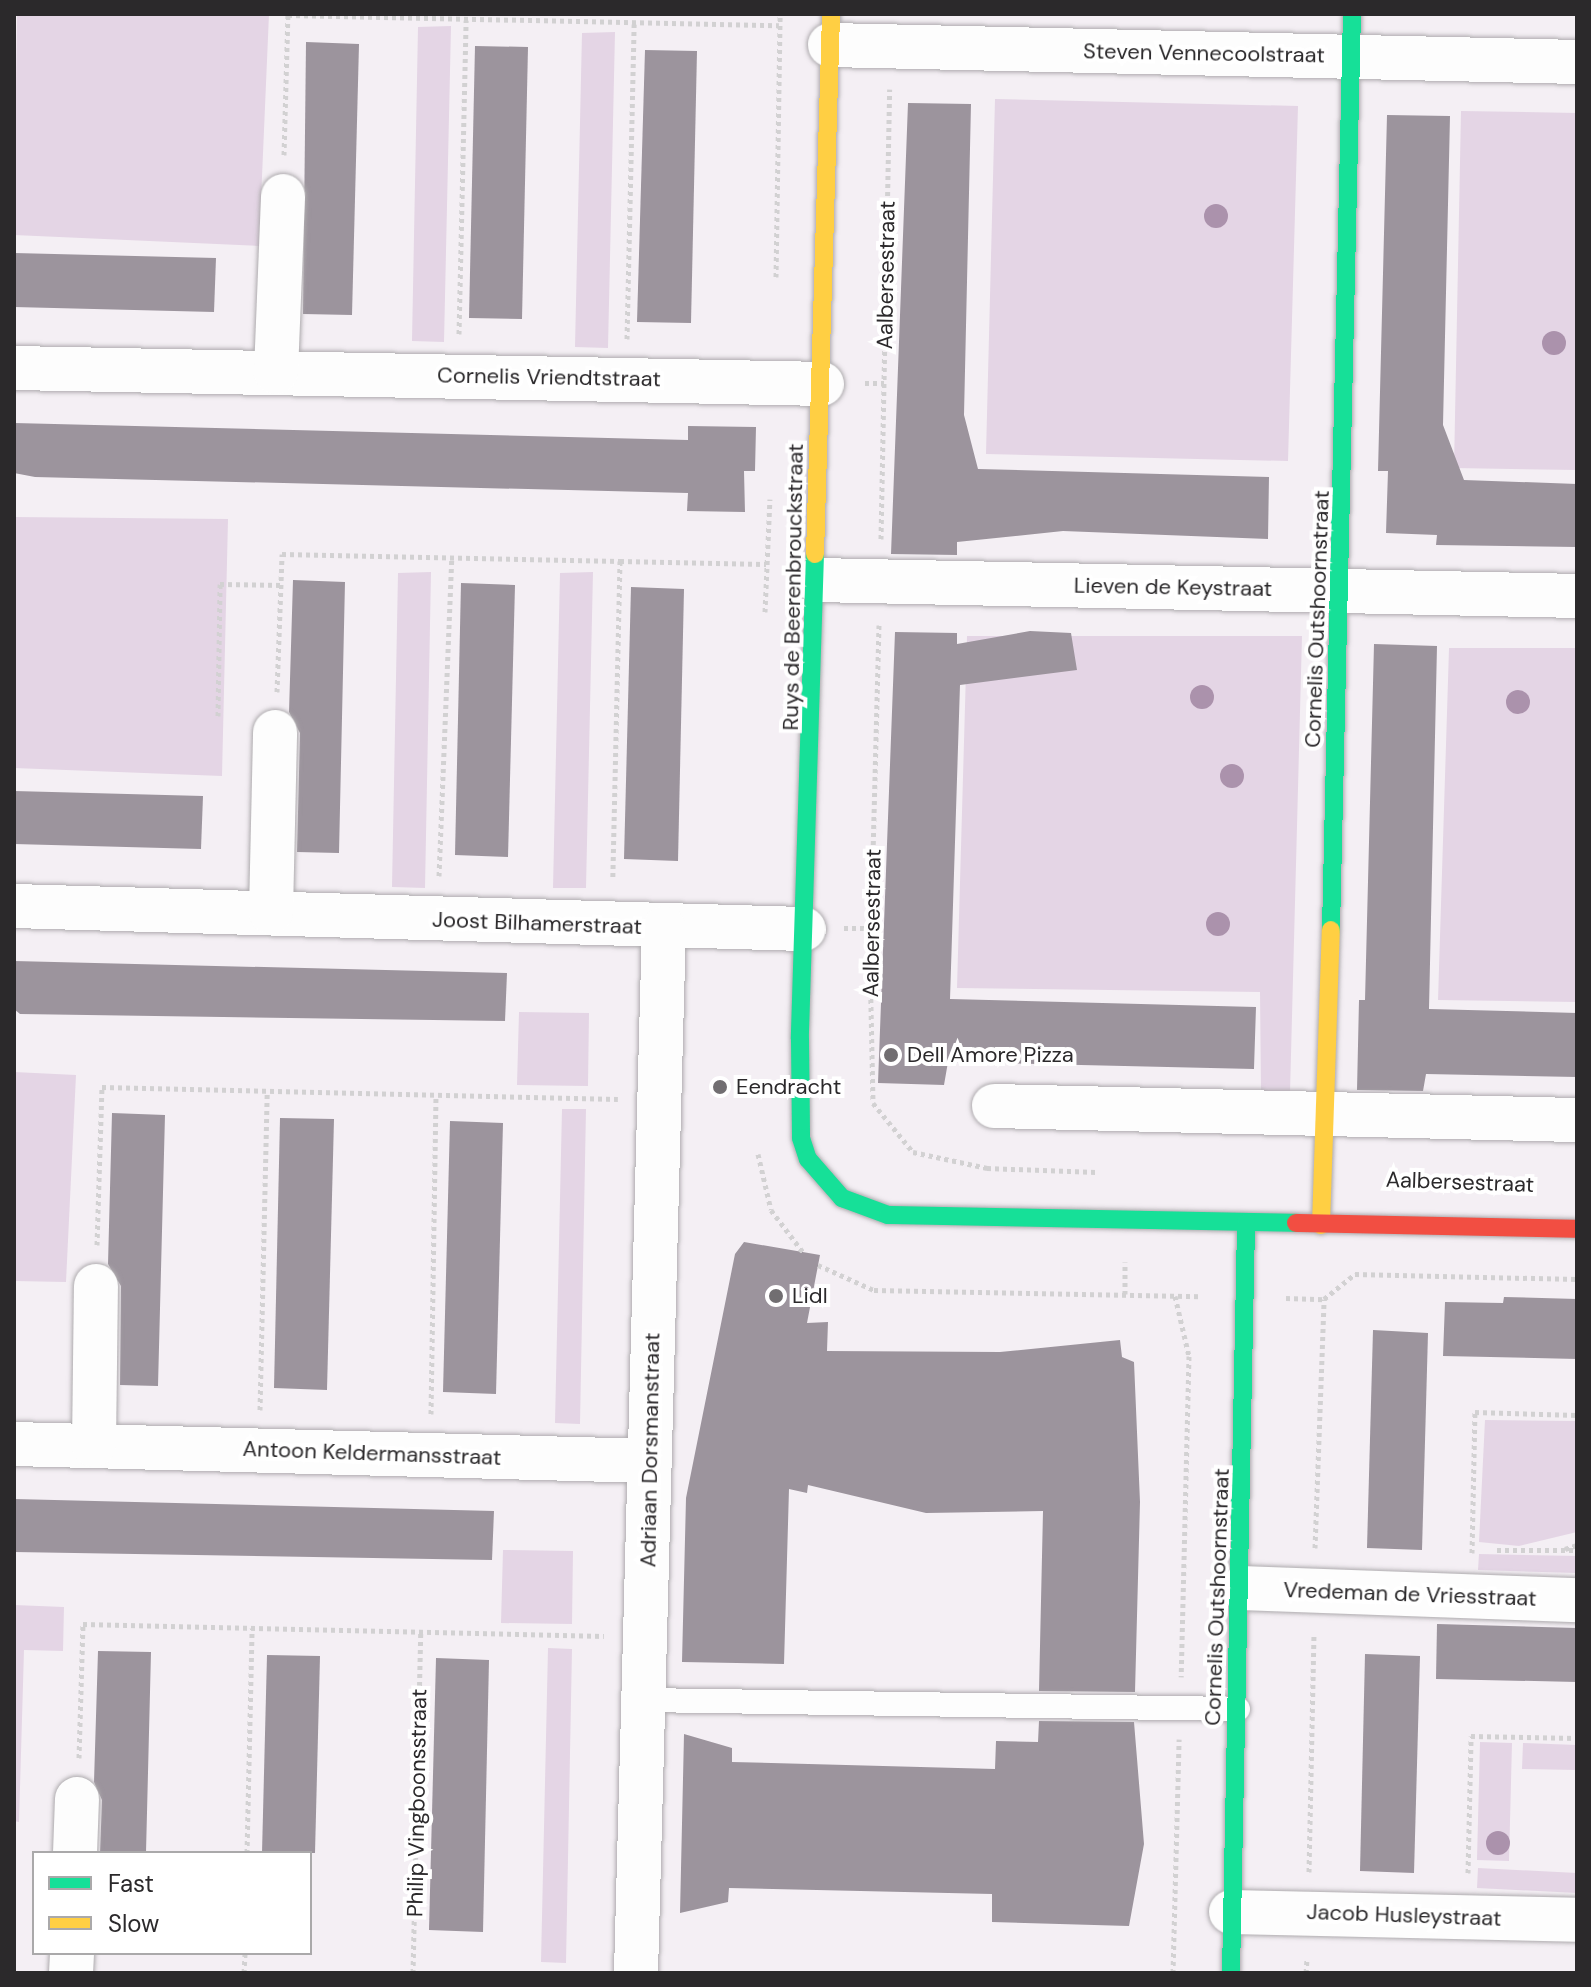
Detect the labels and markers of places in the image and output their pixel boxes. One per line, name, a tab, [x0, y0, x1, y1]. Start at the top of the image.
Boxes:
place label: Dell Amore Pizza	[907, 1042, 1074, 1068]
marker: Dell Amore Pizza	[882, 1046, 900, 1064]
place label: Eendracht	[736, 1074, 841, 1100]
marker: Eendracht	[711, 1078, 729, 1096]
place label: Lidl	[792, 1283, 828, 1309]
marker: Lidl	[767, 1287, 785, 1305]

